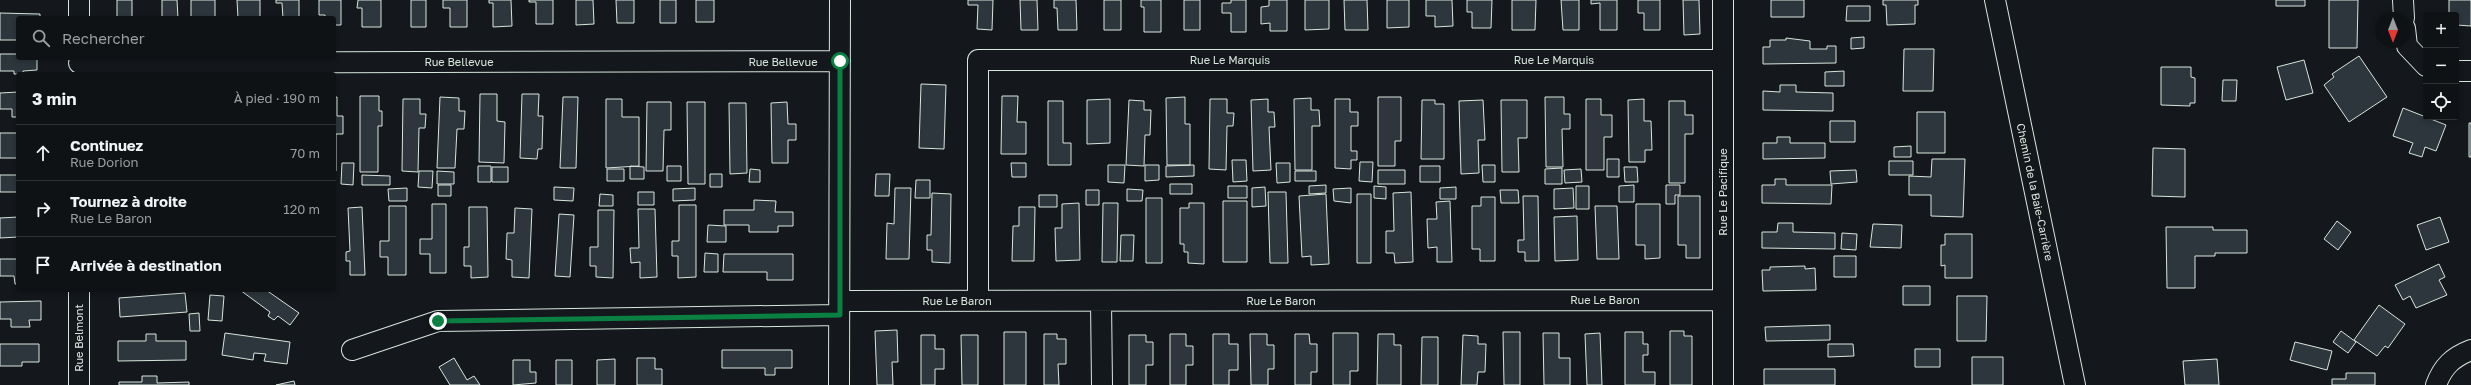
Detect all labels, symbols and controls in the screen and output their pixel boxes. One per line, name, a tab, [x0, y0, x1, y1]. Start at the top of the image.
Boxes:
north arrow	[2375, 12, 2411, 48]
map controls	[2423, 12, 2459, 120]
button: +	[2423, 12, 2459, 48]
search box	[16, 16, 336, 60]
icon: search	[30, 27, 52, 49]
text: Rechercher	[62, 29, 145, 47]
button: −	[2423, 48, 2459, 84]
route start	[831, 52, 849, 70]
street label: Rue Le Marquis	[1190, 53, 1270, 66]
street label: Rue Le Marquis	[1514, 53, 1594, 66]
street label: Rue Bellevue	[424, 55, 494, 68]
street label: Rue Bellevue	[748, 55, 818, 68]
button: locate	[2423, 84, 2459, 120]
text: 3 min	[32, 88, 76, 109]
text: À pied · 190 m	[234, 90, 320, 106]
street label: Chemin de la Baie-Carrière	[2015, 122, 2056, 262]
text: Continuez	[70, 136, 143, 154]
icon: ahead	[32, 142, 54, 164]
text: 70 m	[290, 145, 320, 161]
street label: Rue Le Pacifique	[1716, 148, 1729, 236]
text: Rue Dorion	[70, 154, 138, 170]
text: Tournez à droite	[70, 192, 187, 210]
icon: right	[32, 198, 54, 220]
text: 120 m	[283, 201, 320, 217]
text: Rue Le Baron	[70, 210, 152, 226]
icon: arrive	[32, 254, 54, 276]
text: Arrivée à destination	[70, 256, 222, 274]
street label: Rue Le Baron	[1570, 293, 1640, 306]
street label: Rue Le Baron	[922, 294, 992, 307]
street label: Rue Le Baron	[1246, 294, 1316, 307]
street label: Rue Belmont	[72, 304, 85, 372]
route end	[429, 312, 447, 330]

